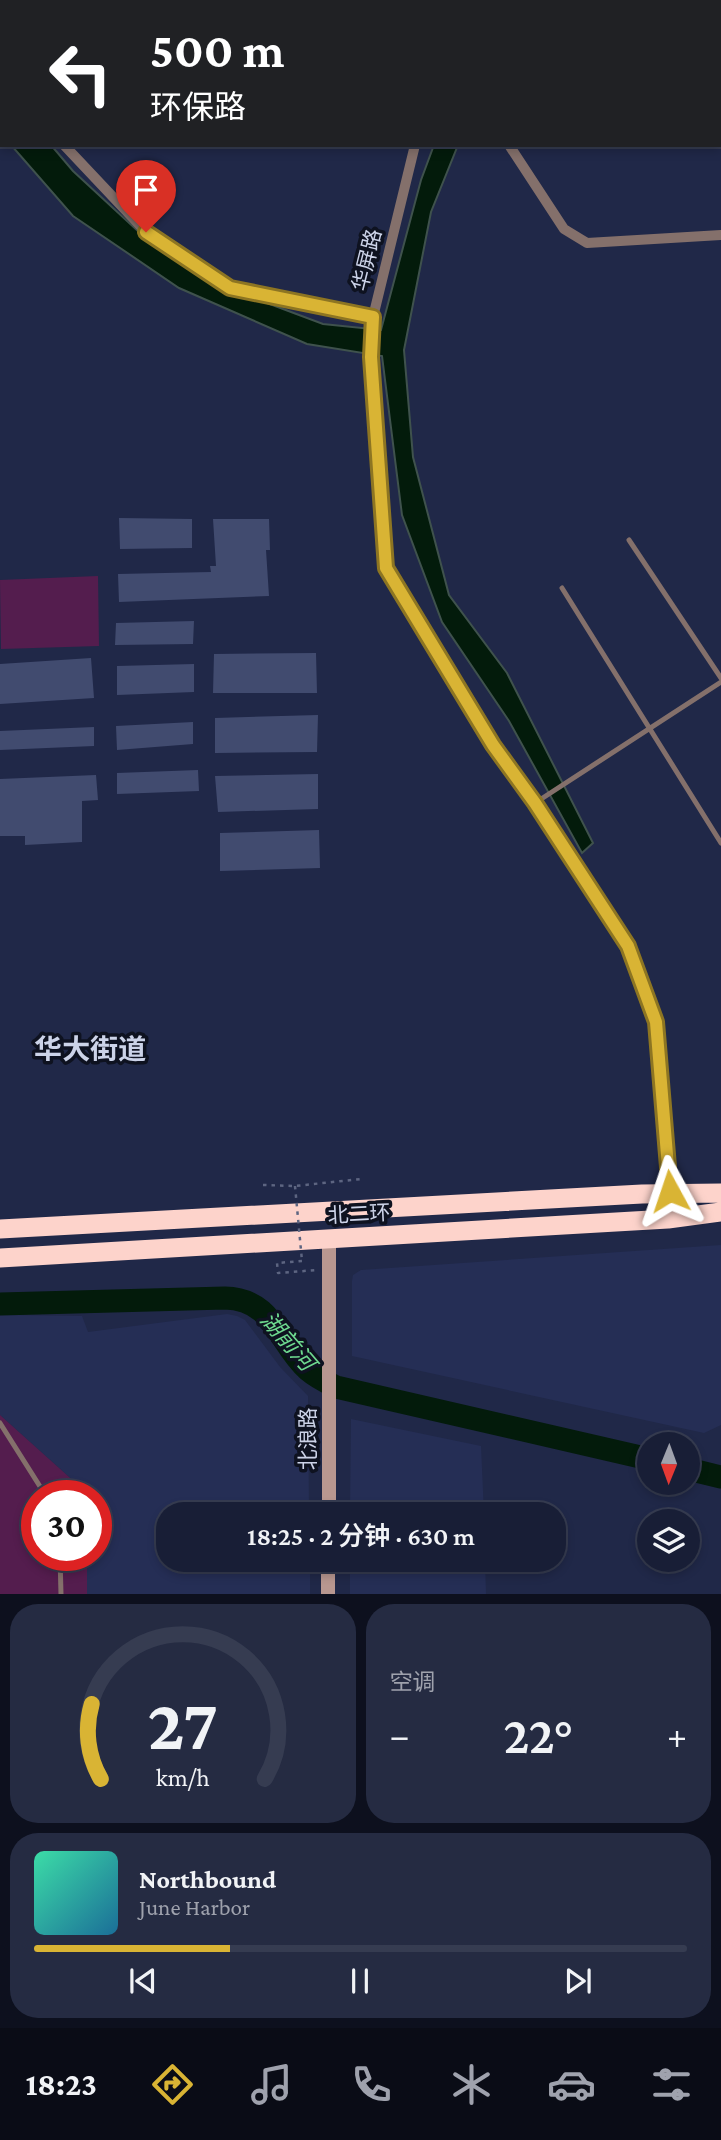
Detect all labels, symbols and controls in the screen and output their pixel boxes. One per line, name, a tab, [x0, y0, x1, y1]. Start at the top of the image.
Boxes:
text: 500 m	[150, 23, 284, 78]
icon: left	[35, 28, 126, 119]
text: 环保路	[150, 89, 246, 125]
pin	[116, 160, 176, 232]
icon: arrive	[127, 171, 165, 209]
street label: 华屏路	[348, 227, 386, 293]
district label: 华大街道	[34, 1034, 146, 1065]
position arrow	[633, 1154, 707, 1228]
street label: 北二环	[327, 1200, 391, 1228]
water label: 湖前河	[256, 1306, 323, 1379]
street label: 北浪路	[296, 1408, 320, 1471]
north arrow	[637, 1432, 700, 1494]
map controls	[637, 1432, 700, 1572]
speed limit sign: 30	[21, 1480, 112, 1571]
button: layers	[637, 1509, 700, 1572]
text: 18:25 · 2 分钟 · 630 m	[247, 1522, 475, 1551]
text: 空调	[390, 1669, 436, 1695]
text: 27	[147, 1685, 218, 1766]
text: 22°	[503, 1706, 573, 1764]
text: −	[390, 1714, 410, 1756]
text: +	[667, 1714, 687, 1756]
text: km/h	[156, 1764, 210, 1791]
text: Northbound	[139, 1865, 276, 1894]
text: June Harbor	[139, 1894, 250, 1920]
icon: previous	[124, 1962, 162, 2000]
icon: pause	[341, 1962, 379, 2000]
icon: next	[559, 1962, 597, 2000]
icon: directions	[148, 2060, 197, 2109]
icon: music	[247, 2060, 296, 2109]
icon: phone	[347, 2060, 396, 2109]
icon: climate	[447, 2060, 496, 2109]
icon: car	[547, 2060, 596, 2109]
icon: filters	[647, 2060, 696, 2109]
text: 18:23	[25, 2066, 97, 2102]

